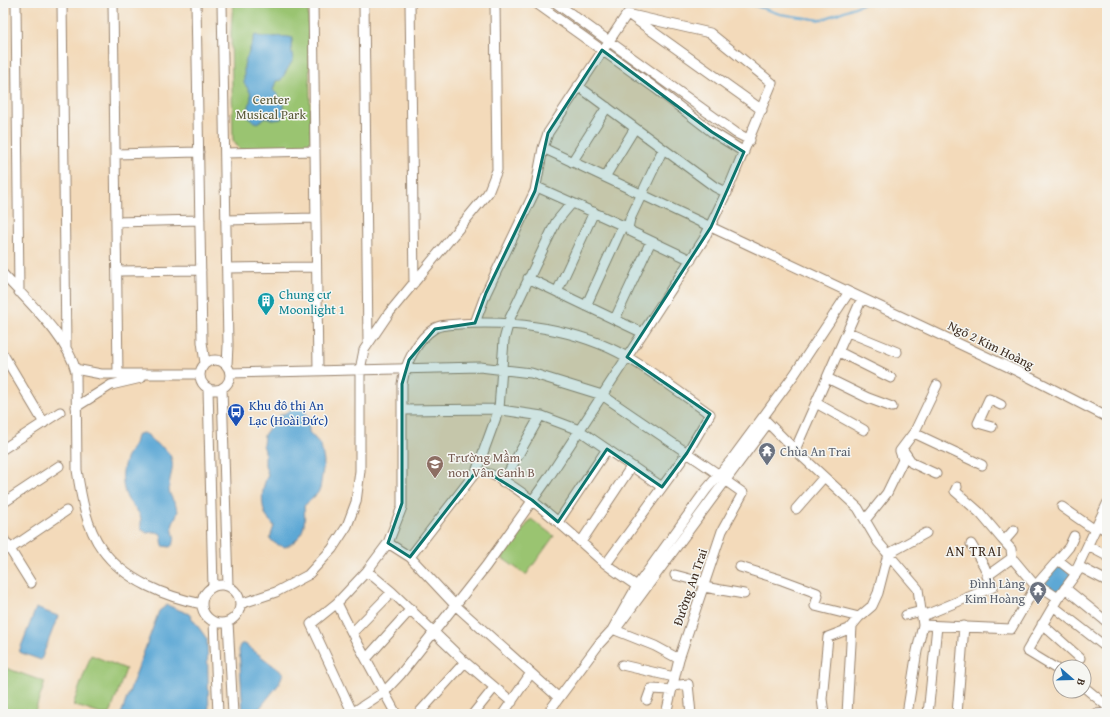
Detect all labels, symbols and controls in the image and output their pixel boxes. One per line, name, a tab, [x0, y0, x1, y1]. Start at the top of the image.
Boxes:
park label: Center Musical Park	[236, 90, 306, 124]
place label: Chung cư Moonlight 1	[279, 285, 345, 319]
building icon: Chung cư Moonlight 1	[256, 291, 276, 316]
street label: Ngõ 2 Kim Hoàng	[945, 316, 1038, 374]
place label: Khu đô thị An Lạc (Hoài Đức)	[249, 396, 328, 430]
bus stop icon: Khu đô thị An Lạc (Hoài Đức)	[226, 402, 246, 427]
temple icon: Chùa An Trai	[757, 441, 777, 466]
place label: Chùa An Trai	[780, 442, 851, 461]
place label: Trường Mầm non Vân Canh B	[448, 448, 535, 482]
school or university icon: Trường Mầm non Vân Canh B	[425, 454, 445, 479]
district label: AN TRAI	[946, 541, 1002, 561]
street label: Đường An Trai	[668, 546, 712, 628]
place label: Đình Làng Kim Hoàng	[965, 574, 1026, 608]
temple icon: Đình Làng Kim Hoàng	[1028, 580, 1048, 605]
north arrow	[1052, 659, 1092, 699]
text: B	[1073, 676, 1090, 689]

